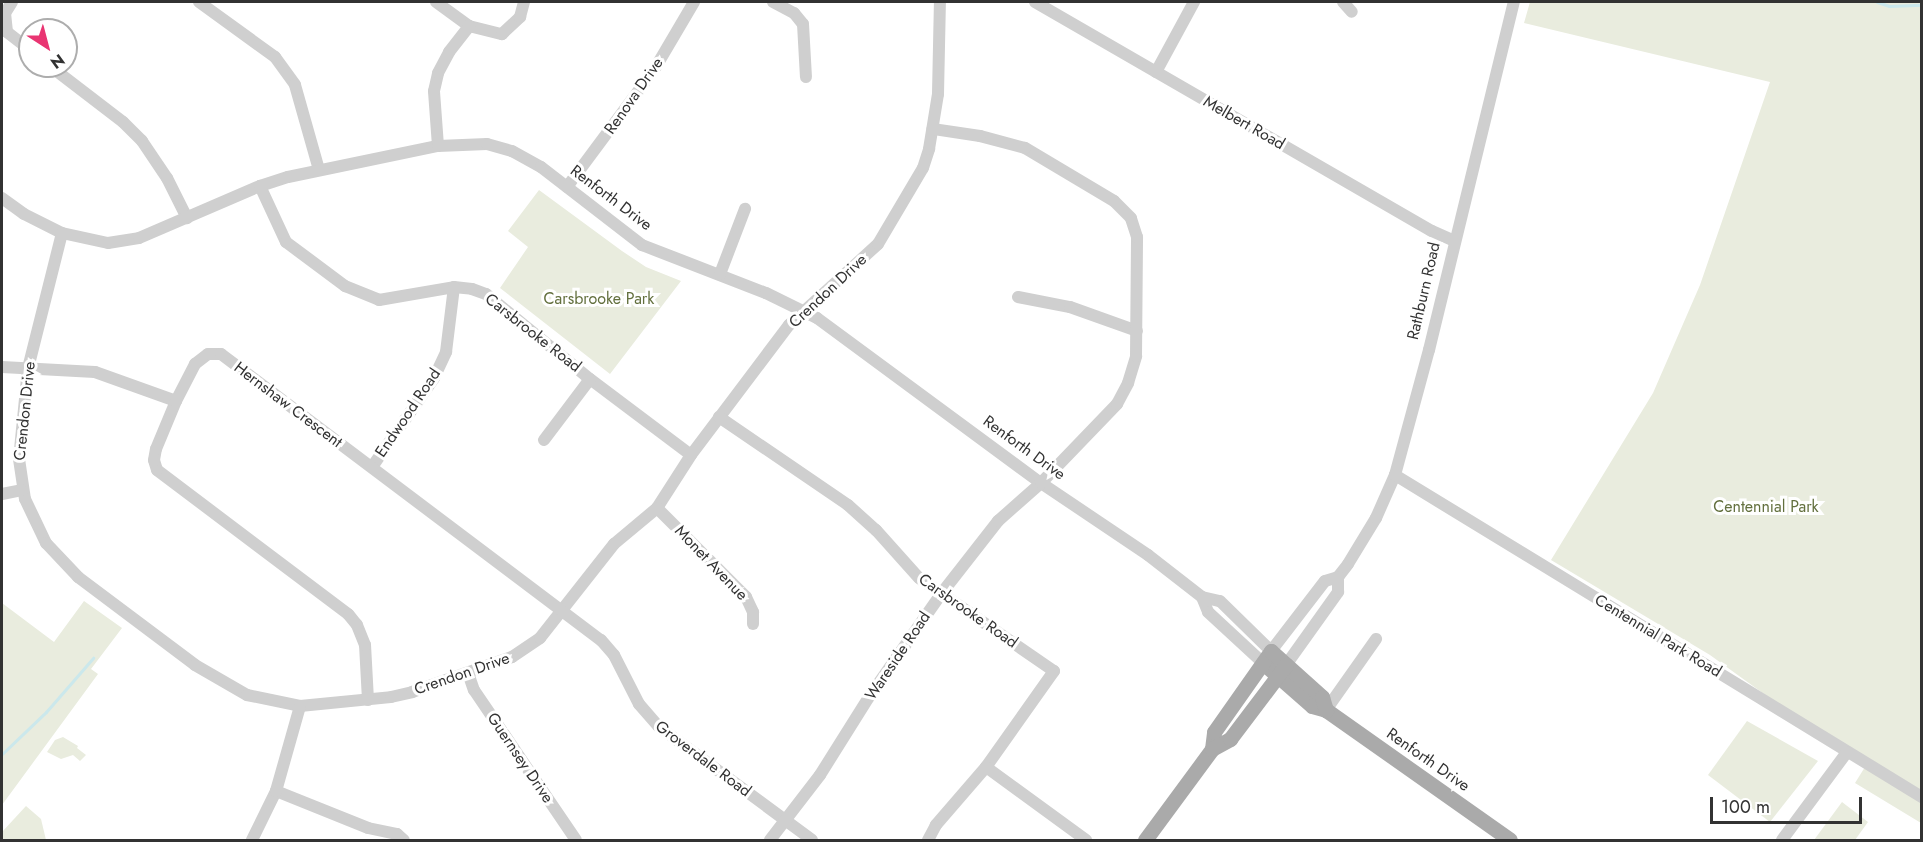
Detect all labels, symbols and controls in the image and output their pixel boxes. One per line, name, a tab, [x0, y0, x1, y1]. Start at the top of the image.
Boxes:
north arrow	[18, 18, 78, 78]
text: N	[46, 48, 70, 74]
street label: Renova Drive	[601, 54, 667, 138]
street label: Melbert Road	[1200, 92, 1288, 154]
street label: Renforth Drive	[566, 161, 656, 235]
street label: Rathburn Road	[1403, 240, 1445, 342]
street label: Crendon Drive	[785, 250, 871, 332]
street label: Carsbrooke Road	[481, 289, 585, 377]
park label: Carsbrooke Park	[544, 289, 654, 309]
street label: Hernshaw Crescent	[230, 358, 346, 452]
street label: Crendon Drive	[10, 361, 40, 461]
street label: Endwood Road	[371, 365, 445, 461]
street label: Renforth Drive	[979, 412, 1069, 484]
park label: Centennial Park	[1713, 497, 1819, 517]
street label: Monet Avenue	[670, 522, 752, 604]
street label: Carsbrooke Road	[915, 570, 1021, 652]
street label: Centennial Park Road	[1591, 591, 1725, 681]
street label: Wareside Road	[861, 608, 935, 704]
street label: Crendon Drive	[412, 649, 512, 699]
street label: Guernsey Drive	[483, 709, 557, 807]
street label: Groverdale Road	[651, 717, 755, 801]
street label: Renforth Drive	[1383, 724, 1473, 796]
scale bar	[1713, 785, 1864, 823]
text: 100 m	[1721, 794, 1770, 820]

